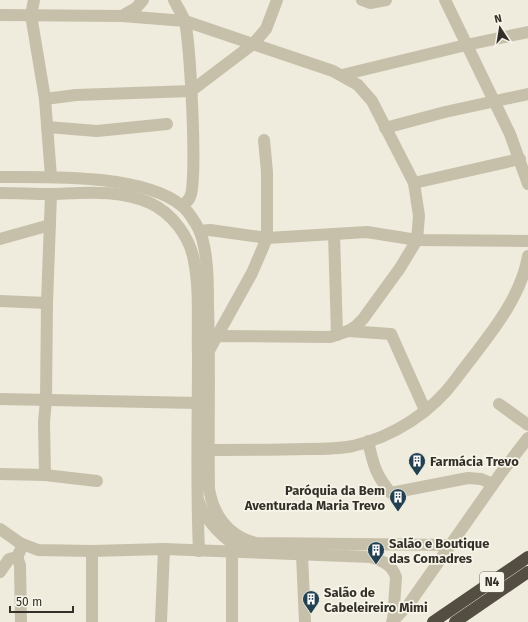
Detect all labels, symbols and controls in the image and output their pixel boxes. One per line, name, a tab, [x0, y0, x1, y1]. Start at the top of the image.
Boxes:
north arrow	[480, 8, 520, 48]
text: N	[493, 12, 503, 26]
building icon: Farmácia Trevo	[407, 451, 427, 476]
place label: Farmácia Trevo	[430, 454, 519, 469]
place label: Paróquia da Bem Aventurada Maria Trevo	[244, 483, 385, 513]
building icon: Paróquia da Bem Aventurada Maria Trevo	[388, 487, 408, 512]
place label: Salão e Boutique das Comadres	[389, 536, 489, 566]
building icon: Salão e Boutique das Comadres	[366, 540, 386, 565]
road number: N4	[480, 572, 504, 592]
place label: Salão de Cabeleireiro Mimi	[324, 585, 428, 615]
scale bar	[10, 588, 73, 614]
building icon: Salão de Cabeleireiro Mimi	[301, 589, 321, 614]
text: 50 m	[16, 595, 42, 609]

